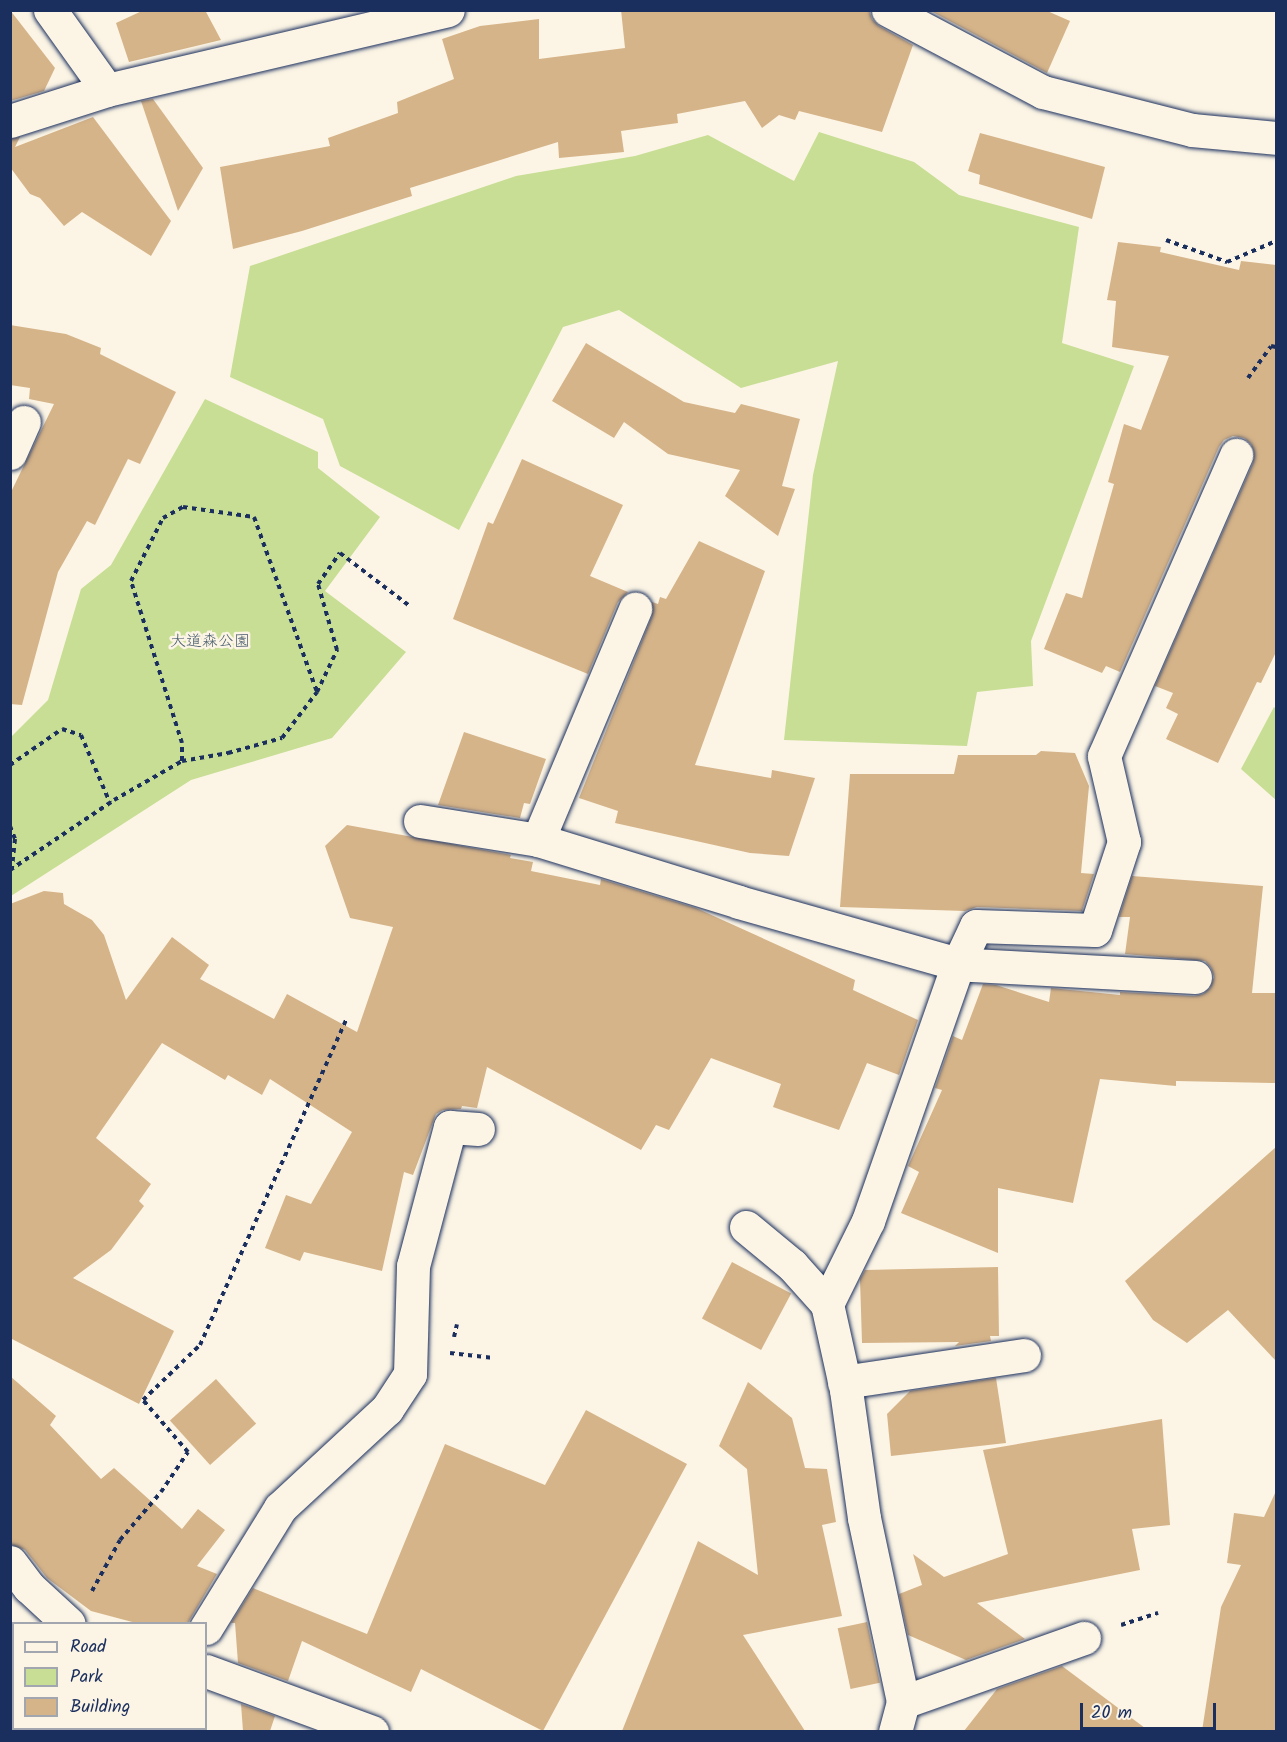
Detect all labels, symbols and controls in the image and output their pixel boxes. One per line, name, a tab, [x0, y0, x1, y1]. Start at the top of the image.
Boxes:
park label: 大道森公園	[170, 632, 250, 652]
legend	[12, 1622, 207, 1730]
text: Road	[70, 1633, 106, 1662]
text: Park	[70, 1663, 103, 1692]
scale bar	[1083, 1691, 1220, 1729]
text: Building	[70, 1693, 130, 1722]
text: 20 m	[1091, 1699, 1132, 1728]

